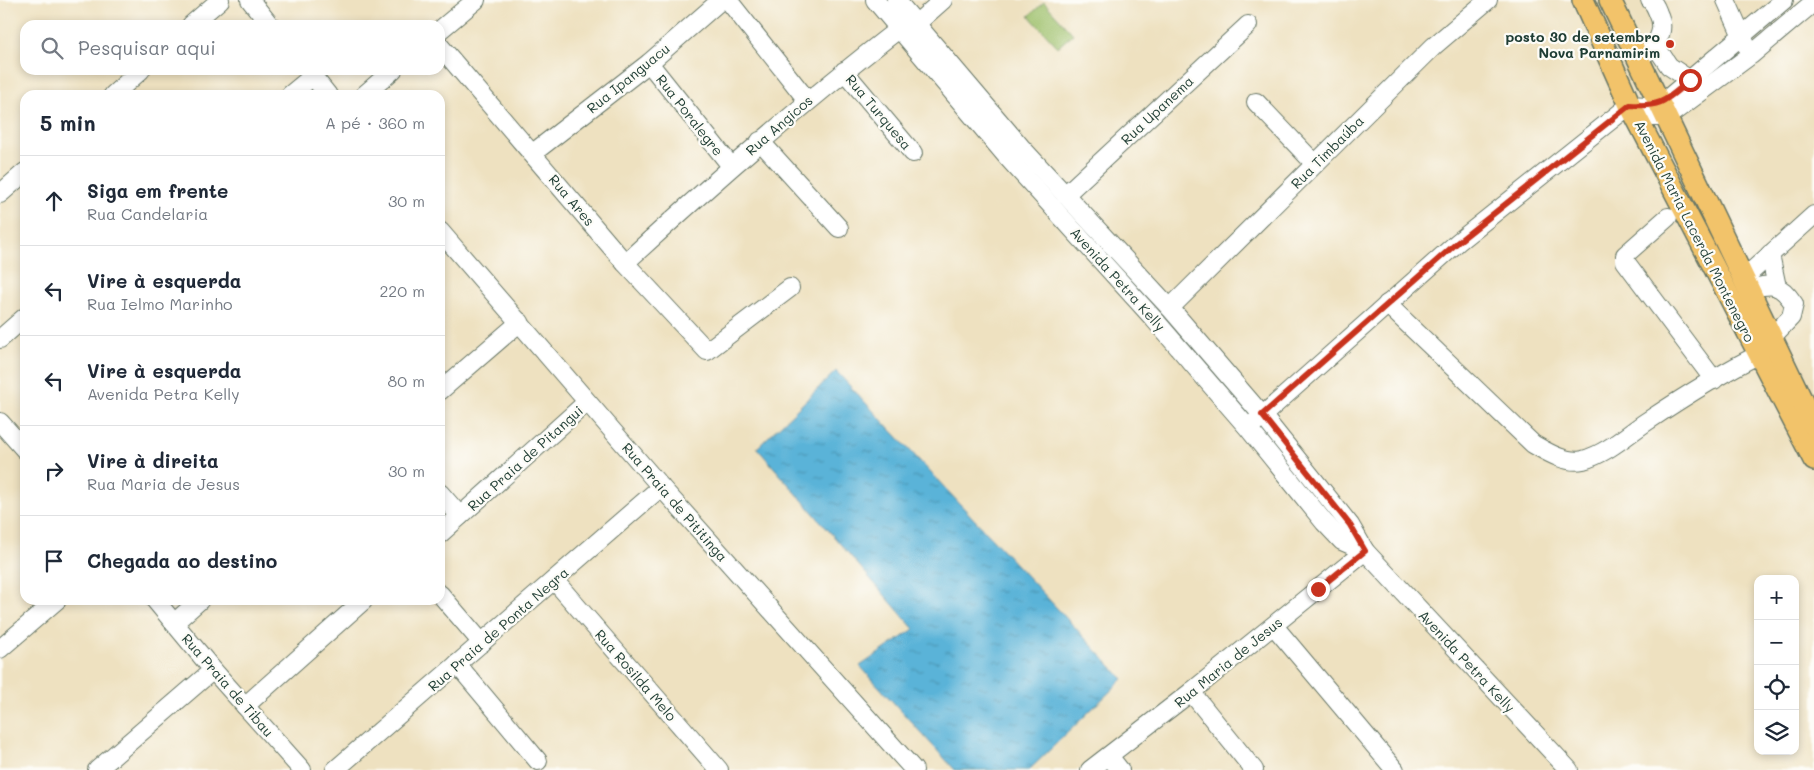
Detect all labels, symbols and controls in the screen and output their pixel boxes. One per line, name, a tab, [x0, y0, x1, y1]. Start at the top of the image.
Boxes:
search box	[20, 20, 445, 75]
place label: posto 30 de setembro Nova Parnamirim	[1505, 27, 1660, 62]
icon: search	[38, 34, 66, 62]
text: Pesquisar aqui	[78, 35, 216, 60]
marker: posto 30 de setembro Nova Parnamirim	[1664, 38, 1676, 50]
street label: Rua Ipanguacu	[583, 39, 673, 117]
route start	[1679, 69, 1702, 92]
street label: Rua Poralegre	[652, 70, 728, 160]
street label: Rua Turquesa	[842, 70, 916, 154]
street label: Rua Upanema	[1117, 71, 1197, 149]
street label: Rua Angicos	[741, 91, 817, 159]
text: 5 min	[40, 109, 96, 136]
street label: Rua Timbaúba	[1286, 111, 1368, 193]
text: A pé · 360 m	[325, 112, 425, 133]
street label: Avenida Maria Lacerda Montenegro	[1630, 117, 1760, 345]
street label: Rua Ares	[545, 170, 599, 230]
text: Siga em frente	[87, 178, 228, 203]
icon: ahead	[40, 187, 68, 215]
text: 30 m	[388, 190, 425, 211]
text: Rua Candelaria	[87, 203, 208, 224]
street label: Avenida Petra Kelly	[1066, 223, 1170, 335]
text: Vire à esquerda	[87, 268, 242, 293]
icon: left	[40, 277, 68, 305]
text: 220 m	[379, 280, 425, 301]
text: Rua Ielmo Marinho	[87, 293, 232, 314]
text: Vire à esquerda	[87, 358, 242, 383]
icon: left	[40, 367, 68, 395]
text: 80 m	[388, 370, 425, 391]
text: Avenida Petra Kelly	[87, 383, 240, 404]
street label: Rua Praia de Pitangui	[463, 401, 587, 515]
street label: Rua Praia de Pititinga	[618, 438, 732, 566]
text: Vire à direita	[87, 448, 219, 473]
icon: right	[40, 457, 68, 485]
text: 30 m	[388, 460, 425, 481]
text: Rua Maria de Jesus	[87, 473, 240, 494]
icon: arrive	[40, 547, 68, 575]
text: Chegada ao destino	[87, 548, 277, 573]
street label: Rua Praia de Ponta Negra	[424, 563, 572, 695]
map controls	[1754, 575, 1799, 755]
button: +	[1754, 575, 1799, 620]
route end	[1307, 578, 1330, 601]
street label: Avenida Petra Kelly	[1414, 606, 1520, 716]
street label: Rua Maria de Jesus	[1170, 612, 1286, 712]
button: −	[1754, 620, 1799, 665]
street label: Rua Rosilda Melo	[591, 625, 681, 725]
street label: Rua Praia de Tibau	[178, 629, 278, 741]
button: locate	[1754, 665, 1799, 710]
button: layers	[1754, 710, 1799, 755]

